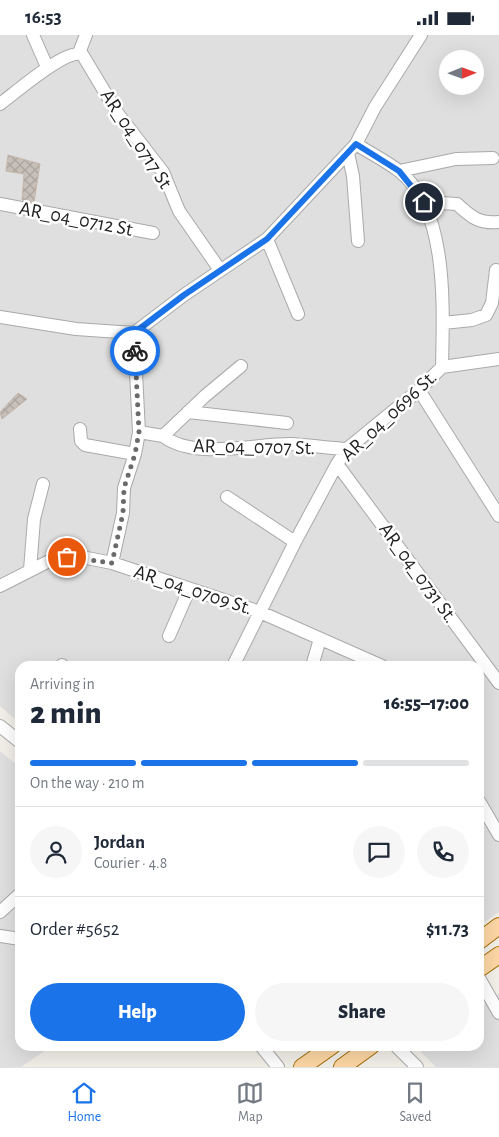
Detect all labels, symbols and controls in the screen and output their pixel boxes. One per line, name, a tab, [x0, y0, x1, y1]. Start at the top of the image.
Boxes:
text: 16:53	[25, 8, 62, 27]
north arrow	[439, 50, 484, 95]
map controls	[439, 50, 484, 95]
street label: AR_04_0717 St	[97, 86, 176, 193]
pin	[403, 181, 445, 223]
icon: home	[410, 188, 438, 216]
street label: AR_04_0712 St	[18, 198, 135, 240]
courier	[110, 326, 160, 376]
icon: bike	[121, 337, 149, 365]
street label: AR_04_0696 St.	[337, 367, 441, 465]
street label: AR_04_0707 St.	[193, 436, 315, 458]
street label: AR_04_0731 St.	[375, 519, 461, 627]
pin	[46, 536, 88, 578]
icon: bag	[53, 543, 81, 571]
street label: AR_04_0709 St.	[132, 562, 254, 618]
text: Arriving in	[30, 676, 95, 692]
text: 16:55–17:00	[384, 694, 469, 713]
text: 2 min	[30, 697, 102, 729]
text: On the way · 210 m	[30, 775, 145, 791]
button: person	[30, 826, 82, 878]
button: chat	[353, 826, 405, 878]
button: phone	[417, 826, 469, 878]
text: Jordan	[94, 833, 145, 852]
text: Courier · 4.8	[94, 855, 167, 871]
text: Order #5652	[30, 920, 119, 939]
text: $11.73	[426, 920, 469, 939]
button: Help	[30, 983, 245, 1041]
button: Share	[255, 983, 469, 1041]
tab: Home	[68, 1079, 101, 1126]
tab: Map	[236, 1079, 264, 1126]
tab: Saved	[399, 1079, 431, 1126]

